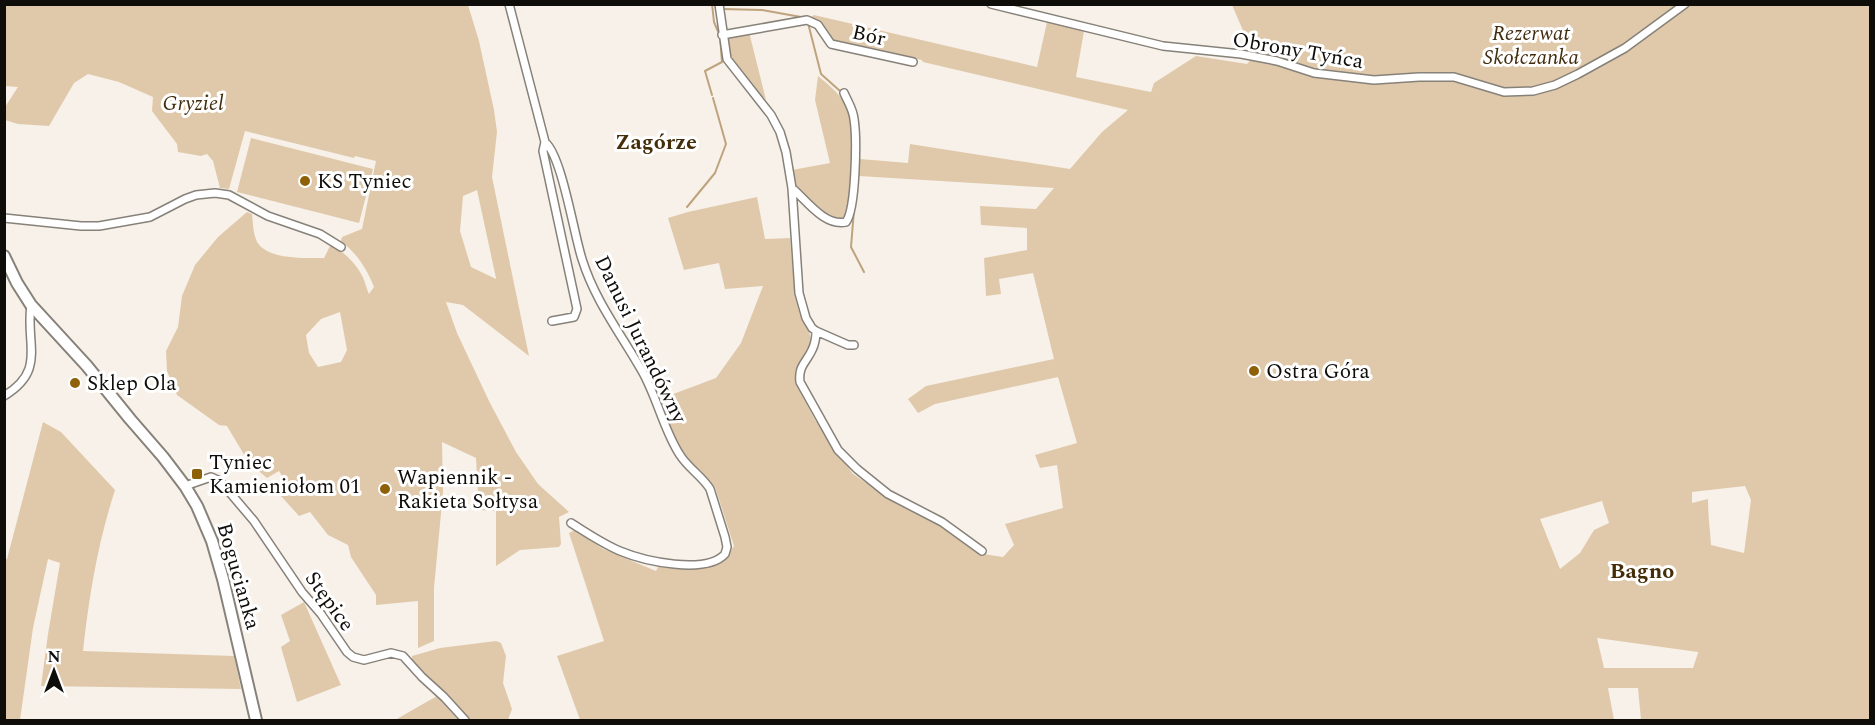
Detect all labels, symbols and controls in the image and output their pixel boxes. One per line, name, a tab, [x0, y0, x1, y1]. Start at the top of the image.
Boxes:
street label: Bór	[849, 17, 889, 55]
park label: Rezerwat Skołczanka	[1483, 18, 1579, 74]
street label: Obrony Tyńca	[1230, 24, 1367, 78]
park label: Gryziel	[162, 88, 224, 120]
district label: Zagórze	[615, 126, 697, 159]
place label: KS Tyniec	[317, 166, 411, 198]
marker: KS Tyniec	[298, 174, 312, 188]
street label: Danusi Jurandówny	[586, 250, 695, 430]
place label: Ostra Góra	[1266, 356, 1371, 388]
marker: Ostra Góra	[1247, 364, 1261, 378]
place label: Sklep Ola	[87, 368, 177, 400]
marker: Sklep Ola	[68, 376, 82, 390]
place label: Tyniec Kamieniołom 01	[209, 447, 361, 503]
place label: Wapiennik - Rakieta Sołtysa	[397, 462, 539, 518]
marker: Tyniec Kamieniołom 01	[190, 467, 204, 481]
marker: Wapiennik - Rakieta Sołtysa	[378, 482, 392, 496]
street label: Bogucianka	[208, 519, 269, 634]
district label: Bagno	[1610, 555, 1674, 588]
street label: Stępice	[296, 565, 362, 638]
north arrow	[24, 641, 84, 701]
text: N	[47, 645, 61, 669]

